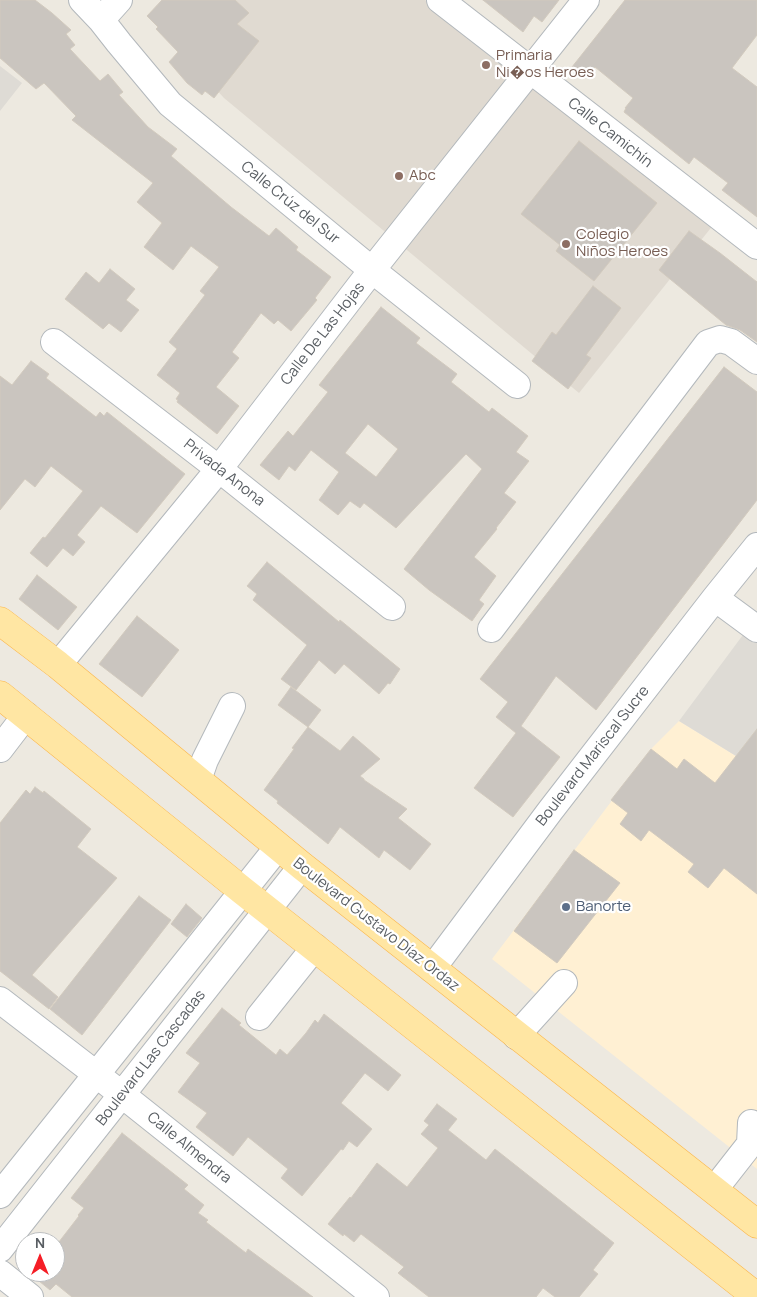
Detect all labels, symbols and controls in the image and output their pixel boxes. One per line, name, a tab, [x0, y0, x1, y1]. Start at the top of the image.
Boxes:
place label: Primaria Ni�os Heroes	[496, 47, 594, 82]
marker: Primaria Ni�os Heroes	[480, 59, 492, 71]
street label: Calle Camichín	[564, 94, 656, 172]
street label: Calle Crúz del Sur	[237, 158, 343, 248]
place label: Abc	[409, 167, 436, 185]
marker: Abc	[393, 170, 405, 182]
place label: Colegio Niños Heroes	[576, 226, 668, 261]
marker: Colegio Niños Heroes	[560, 238, 572, 250]
street label: Calle De Las Hojas	[277, 279, 369, 389]
street label: Privada Anona	[180, 436, 268, 510]
street label: Boulevard Mariscal Sucre	[533, 682, 653, 830]
street label: Boulevard Gustavo Díaz Ordaz	[289, 854, 463, 996]
place label: Banorte	[576, 898, 631, 916]
marker: Banorte	[560, 901, 572, 913]
street label: Boulevard Las Cascadas	[92, 987, 210, 1129]
street label: Calle Almendra	[143, 1109, 235, 1187]
north arrow	[15, 1232, 65, 1282]
text: N	[35, 1233, 45, 1252]

